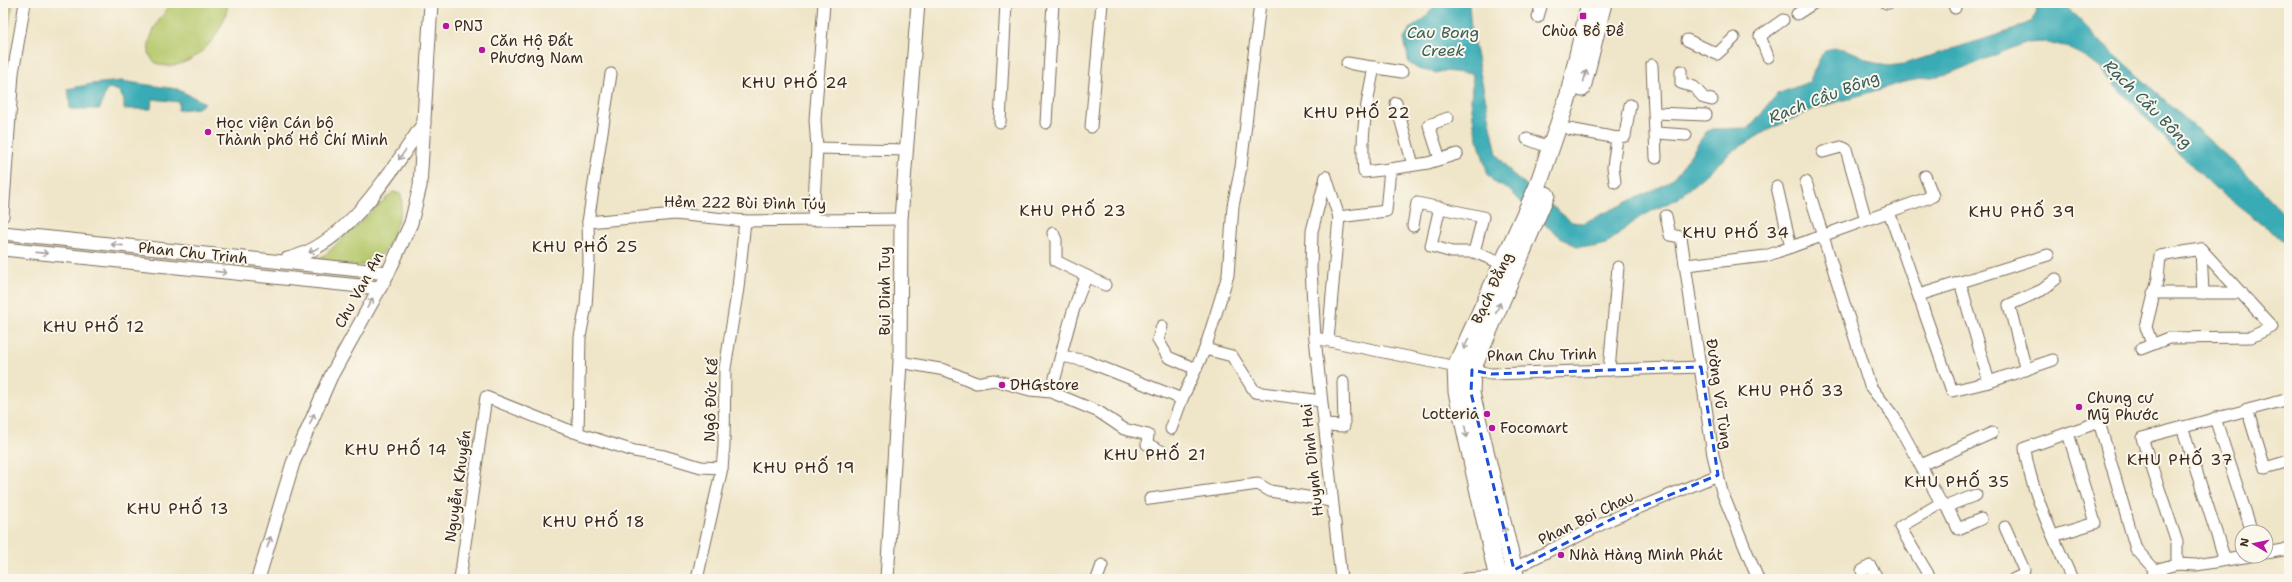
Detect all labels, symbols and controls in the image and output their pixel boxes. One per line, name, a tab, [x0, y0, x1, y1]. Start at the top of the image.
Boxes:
marker: Chùa Bồ Đề	[1578, 11, 1588, 21]
place label: PNJ	[454, 16, 483, 36]
marker: PNJ	[441, 21, 451, 31]
place label: Chùa Bồ Đề	[1542, 21, 1624, 41]
water label: Cau Bong Creek	[1407, 22, 1479, 61]
place label: Căn Hộ Đất Phương Nam	[490, 31, 583, 68]
marker: Căn Hộ Đất Phương Nam	[477, 45, 487, 55]
water label: Rạch Cầu Bông	[2099, 55, 2197, 153]
water label: Rạch Cầu Bông	[1766, 66, 1882, 128]
district label: KHU PHỐ 24	[741, 70, 849, 93]
one-way arrow	[1582, 70, 1590, 83]
district label: KHU PHỐ 22	[1303, 100, 1411, 123]
place label: Học viện Cán bộ Thành phố Hồ Chí Minh	[216, 113, 388, 150]
marker: Học viện Cán bộ Thành phố Hồ Chí Minh	[203, 127, 213, 137]
one-way arrow	[398, 150, 406, 161]
street label: Hẻm 222 Bùi Đình Túy	[664, 192, 826, 214]
district label: KHU PHỐ 23	[1019, 198, 1127, 221]
district label: KHU PHỐ 39	[1968, 199, 2076, 222]
district label: KHU PHỐ 34	[1682, 220, 1790, 243]
district label: KHU PHỐ 25	[532, 234, 638, 257]
street label: Phan Chu Trinh	[137, 237, 249, 269]
one-way arrow	[111, 241, 124, 248]
one-way arrow	[308, 246, 320, 254]
street label: Bui Dinh Tuy	[875, 246, 895, 336]
street label: Chu Van An	[330, 248, 388, 332]
one-way arrow	[35, 249, 48, 257]
street label: Bạch Đằng	[1467, 249, 1517, 327]
one-way arrow	[214, 268, 227, 275]
one-way arrow	[367, 297, 375, 309]
one-way arrow	[1495, 303, 1502, 315]
district label: KHU PHỐ 12	[43, 314, 145, 337]
one-way arrow	[1462, 337, 1469, 349]
street label: Đường Vũ Tùng	[1701, 337, 1737, 451]
street label: Phan Chu Trinh	[1487, 344, 1597, 366]
street label: Ngô Đức Kế	[700, 357, 722, 443]
place label: DHGstore	[1010, 375, 1079, 395]
district label: KHU PHỐ 33	[1737, 378, 1845, 401]
marker: DHGstore	[997, 380, 1007, 390]
place label: Chung cư Mỹ Phước	[2087, 388, 2159, 425]
street label: Huynh Dinh Hai	[1296, 402, 1328, 518]
marker: Chung cư Mỹ Phước	[2074, 402, 2084, 412]
place label: Lotteria	[1422, 404, 1480, 424]
marker: Lotteria	[1482, 409, 1492, 419]
one-way arrow	[309, 414, 316, 426]
place label: Focomart	[1500, 418, 1568, 438]
marker: Focomart	[1487, 423, 1497, 433]
one-way arrow	[1463, 426, 1471, 439]
street label: Nguyễn Khuyến	[440, 428, 476, 544]
district label: KHU PHỐ 14	[345, 437, 447, 460]
district label: KHU PHỐ 21	[1104, 442, 1206, 465]
district label: KHU PHỐ 37	[2127, 447, 2233, 470]
district label: KHU PHỐ 19	[753, 455, 855, 478]
district label: KHU PHỐ 35	[1904, 469, 2010, 492]
street label: Phan Boi Chau	[1535, 486, 1637, 550]
district label: KHU PHỐ 13	[127, 496, 229, 519]
district label: KHU PHỐ 18	[542, 509, 646, 532]
north arrow	[2234, 524, 2274, 564]
one-way arrow	[1501, 526, 1508, 539]
one-way arrow	[266, 535, 273, 548]
text: N	[2237, 537, 2253, 548]
place label: Nhà Hàng Minh Phát	[1569, 545, 1723, 565]
marker: Nhà Hàng Minh Phát	[1556, 550, 1566, 560]

